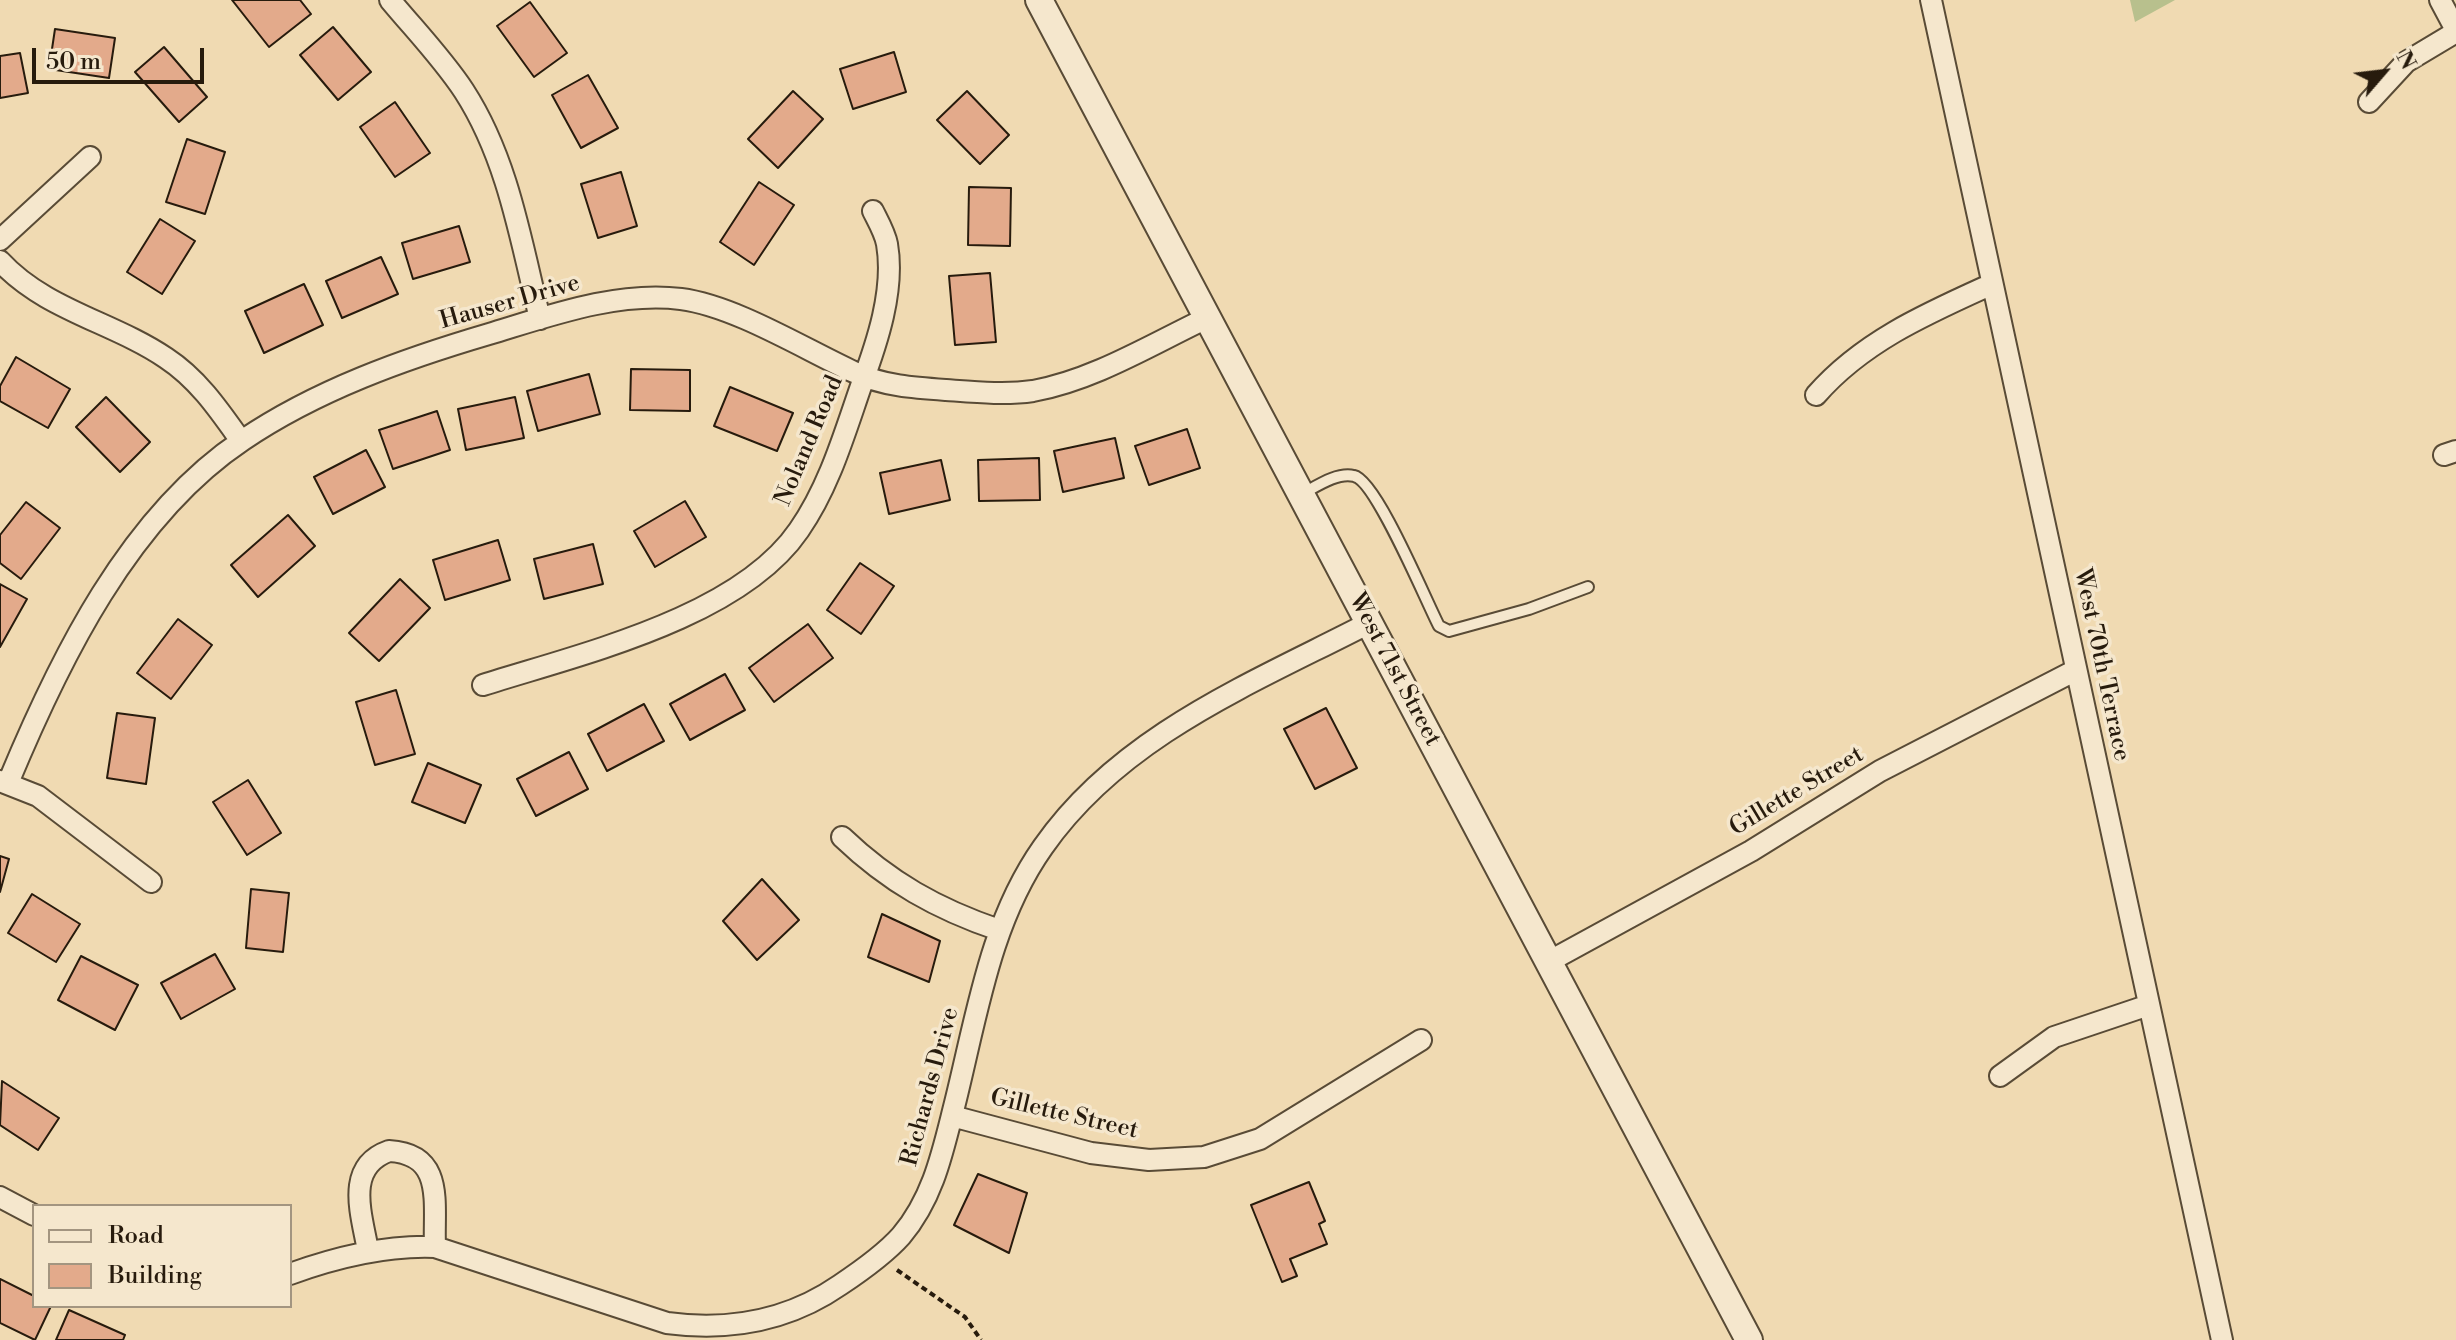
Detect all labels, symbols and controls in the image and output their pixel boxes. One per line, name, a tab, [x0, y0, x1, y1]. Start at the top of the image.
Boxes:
scale bar	[36, 32, 208, 82]
north arrow	[2344, 32, 2424, 112]
text: N	[2390, 46, 2422, 75]
text: 50 m	[46, 47, 101, 77]
street label: Hauser Drive	[437, 269, 583, 337]
street label: Noland Road	[770, 371, 850, 511]
street label: West 70th Terrace	[2067, 566, 2135, 764]
street label: West 71st Street	[1342, 589, 1446, 751]
street label: Gillette Street	[1725, 741, 1869, 843]
street label: Richards Drive	[896, 1004, 966, 1170]
street label: Gillette Street	[987, 1084, 1141, 1146]
legend	[32, 1204, 292, 1308]
text: Road	[108, 1221, 164, 1251]
text: Building	[108, 1261, 202, 1291]

